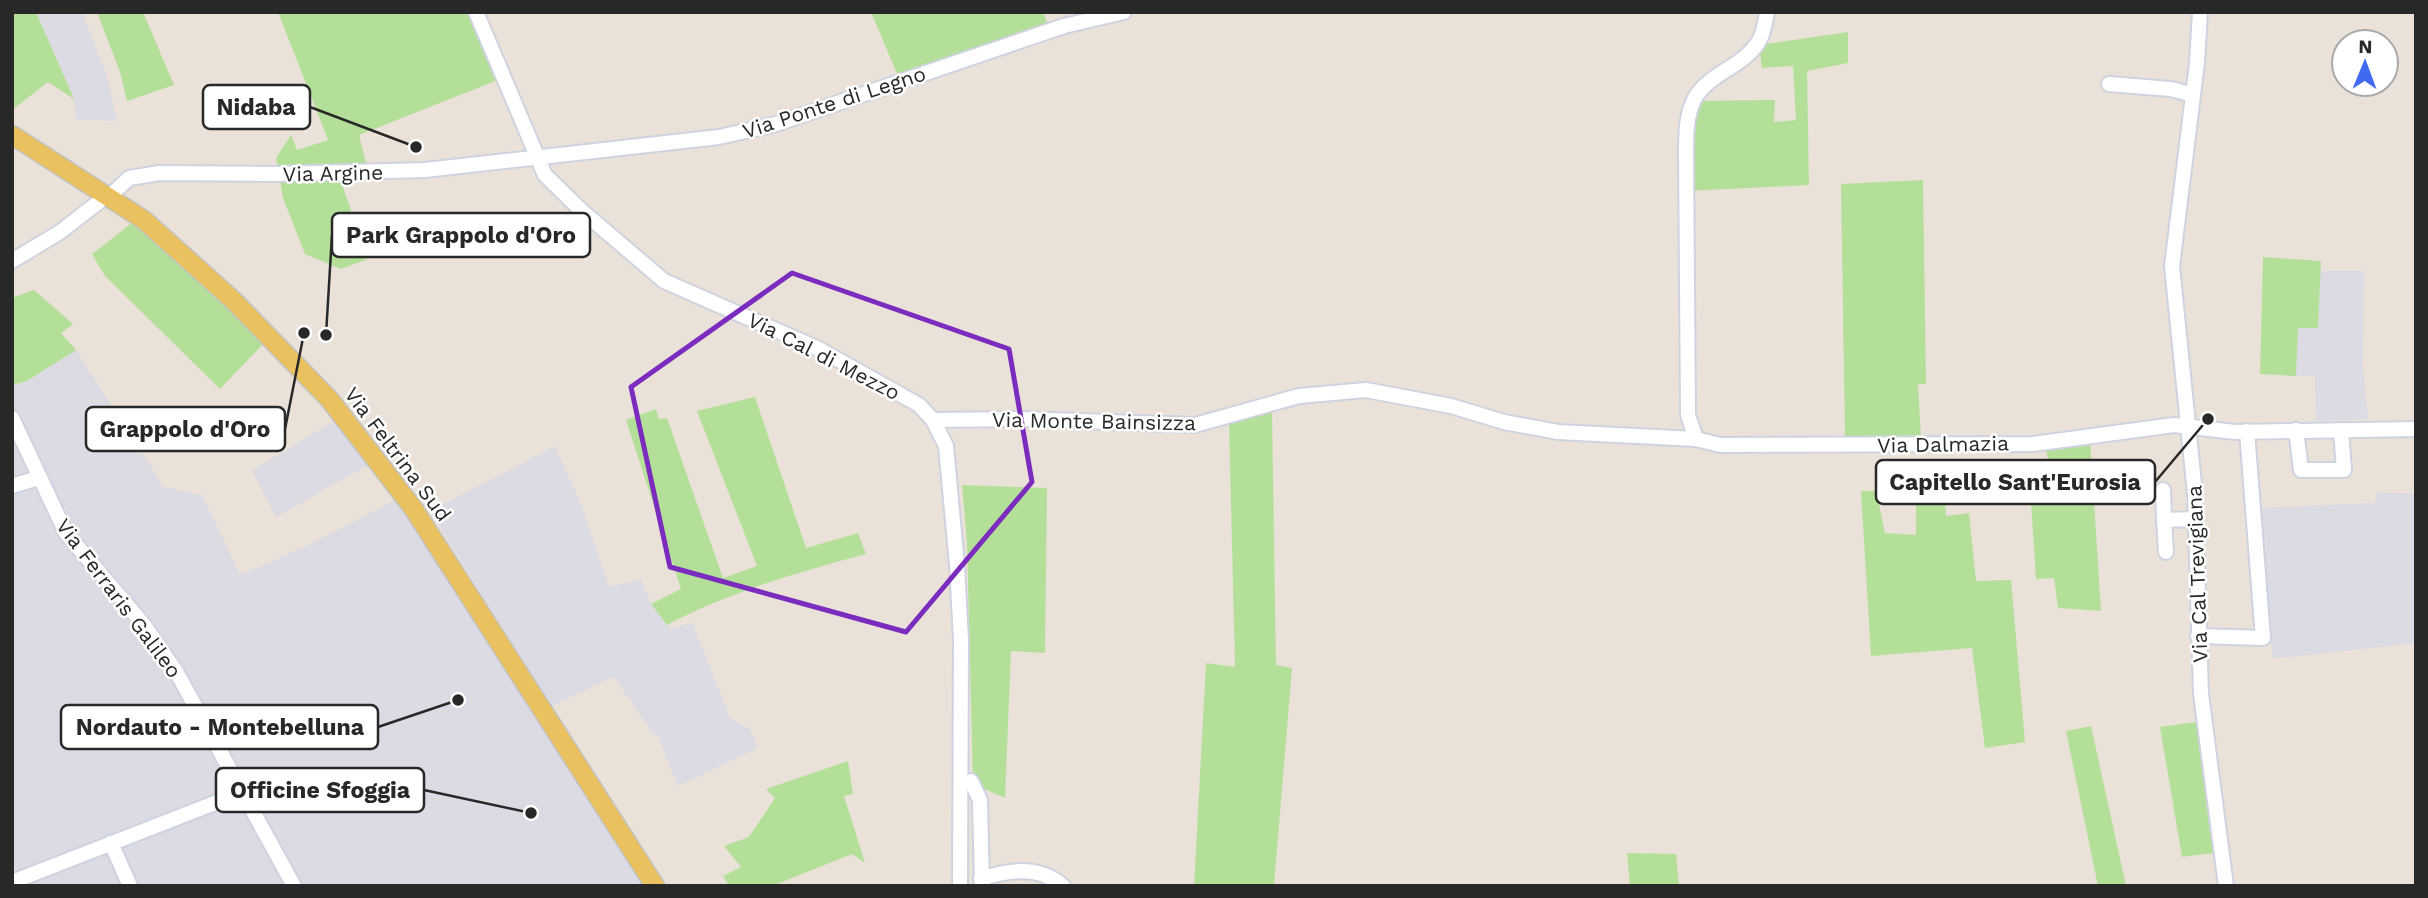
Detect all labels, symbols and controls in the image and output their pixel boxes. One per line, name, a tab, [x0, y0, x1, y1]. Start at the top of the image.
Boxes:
north arrow	[2330, 28, 2400, 98]
text: N	[2358, 35, 2373, 58]
street label: Via Ponte di Legno	[739, 61, 929, 143]
callout: Nidaba	[203, 85, 310, 129]
text: Nidaba	[216, 94, 296, 121]
street label: Via Argine	[282, 160, 384, 186]
callout: Park Grappolo d'Oro	[332, 213, 590, 257]
text: Park Grappolo d'Oro	[346, 222, 576, 249]
street label: Via Cal di Mezzo	[744, 307, 904, 405]
street label: Via Feltrina Sud	[339, 382, 457, 526]
callout: Grappolo d'Oro	[86, 407, 285, 451]
street label: Via Monte Bainsizza	[992, 407, 1196, 435]
text: Grappolo d'Oro	[100, 416, 270, 443]
street label: Via Dalmazia	[1877, 430, 2009, 458]
callout: Capitello Sant'Eurosia	[1876, 460, 2155, 504]
text: Capitello Sant'Eurosia	[1889, 469, 2141, 496]
street label: Via Cal Trevigiana	[2181, 485, 2213, 663]
street label: Via Ferraris Galileo	[51, 513, 187, 683]
callout: Nordauto - Montebelluna	[61, 705, 378, 749]
text: Nordauto - Montebelluna	[76, 714, 365, 741]
callout: Officine Sfoggia	[216, 768, 424, 812]
text: Officine Sfoggia	[230, 777, 411, 804]

